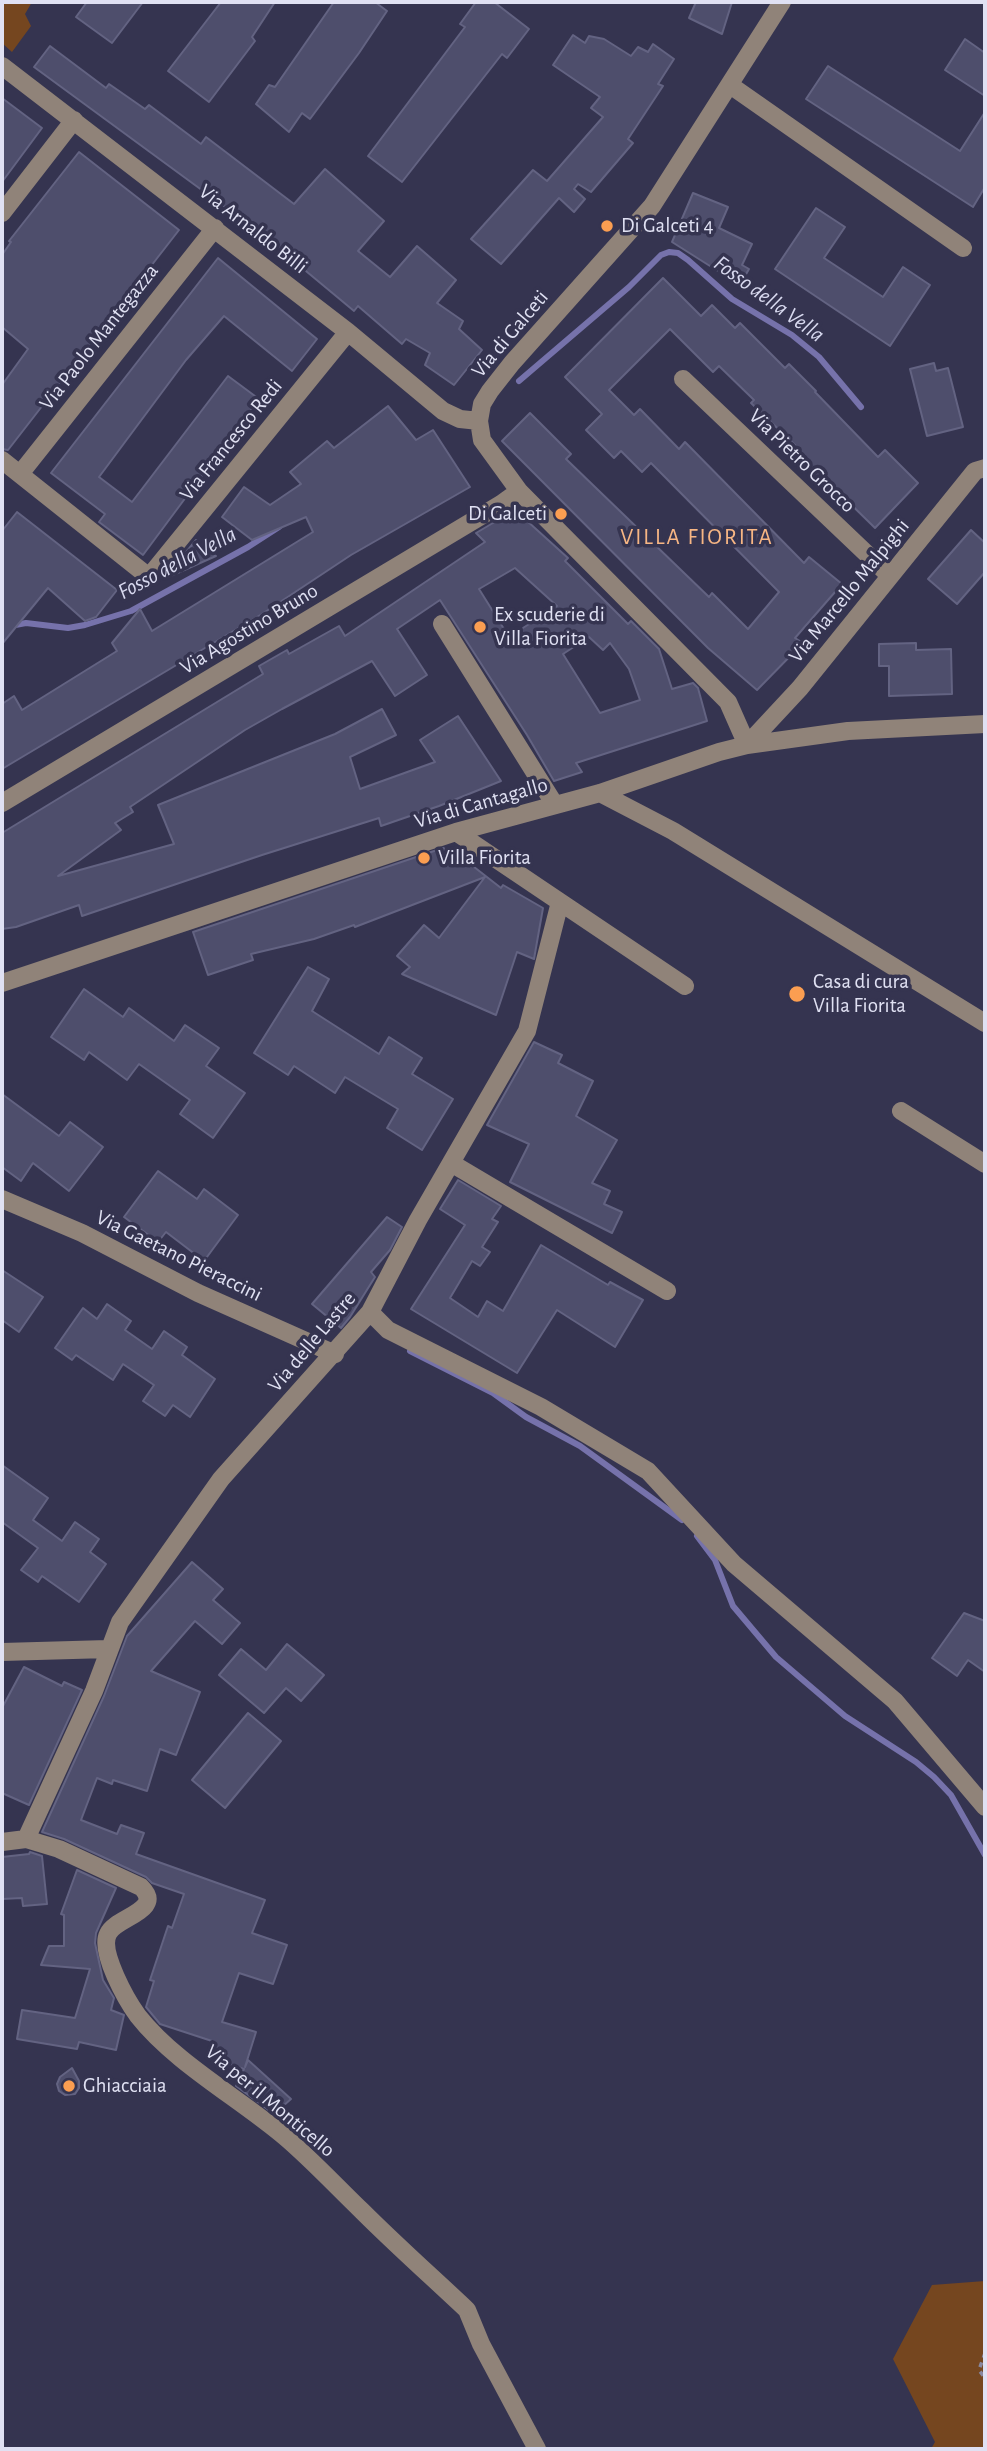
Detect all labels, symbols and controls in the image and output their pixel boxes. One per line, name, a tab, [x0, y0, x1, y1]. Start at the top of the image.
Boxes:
street label: Via Arnaldo Billi	[194, 179, 312, 279]
place label: Di Galceti 4	[621, 213, 714, 239]
marker: Di Galceti 4	[599, 218, 615, 234]
water label: Fosso della Vella	[708, 249, 830, 349]
street label: Via Paolo Mantegazza	[34, 259, 164, 415]
street label: Via di Galceti	[466, 285, 554, 383]
street label: Via Francesco Redi	[174, 374, 288, 506]
street label: Via Pietro Grocco	[743, 404, 861, 518]
place label: Di Galceti	[468, 501, 547, 527]
marker: Di Galceti	[553, 506, 569, 522]
street label: Via Marcello Malpighi	[783, 514, 915, 668]
water label: Fosso della Vella	[113, 520, 241, 606]
district label: VILLA FIORITA	[622, 523, 772, 551]
street label: Via Agostino Bruno	[175, 578, 323, 680]
place label: Ex scuderie di Villa Fiorita	[494, 602, 605, 652]
marker: Ex scuderie di Villa Fiorita	[472, 619, 488, 635]
street label: Via di Cantagallo	[411, 772, 551, 834]
place label: Villa Fiorita	[438, 845, 531, 871]
marker: Villa Fiorita	[416, 850, 432, 866]
place label: Casa di cura Villa Fiorita	[813, 969, 909, 1019]
marker: Casa di cura Villa Fiorita	[787, 984, 807, 1004]
street label: Via Gaetano Pieraccini	[92, 1205, 266, 1307]
street label: Via delle Lastre	[263, 1287, 361, 1397]
street label: Via per il Monticello	[200, 2039, 340, 2163]
place label: Ghiacciaia	[83, 2073, 167, 2099]
marker: Ghiacciaia	[61, 2078, 77, 2094]

